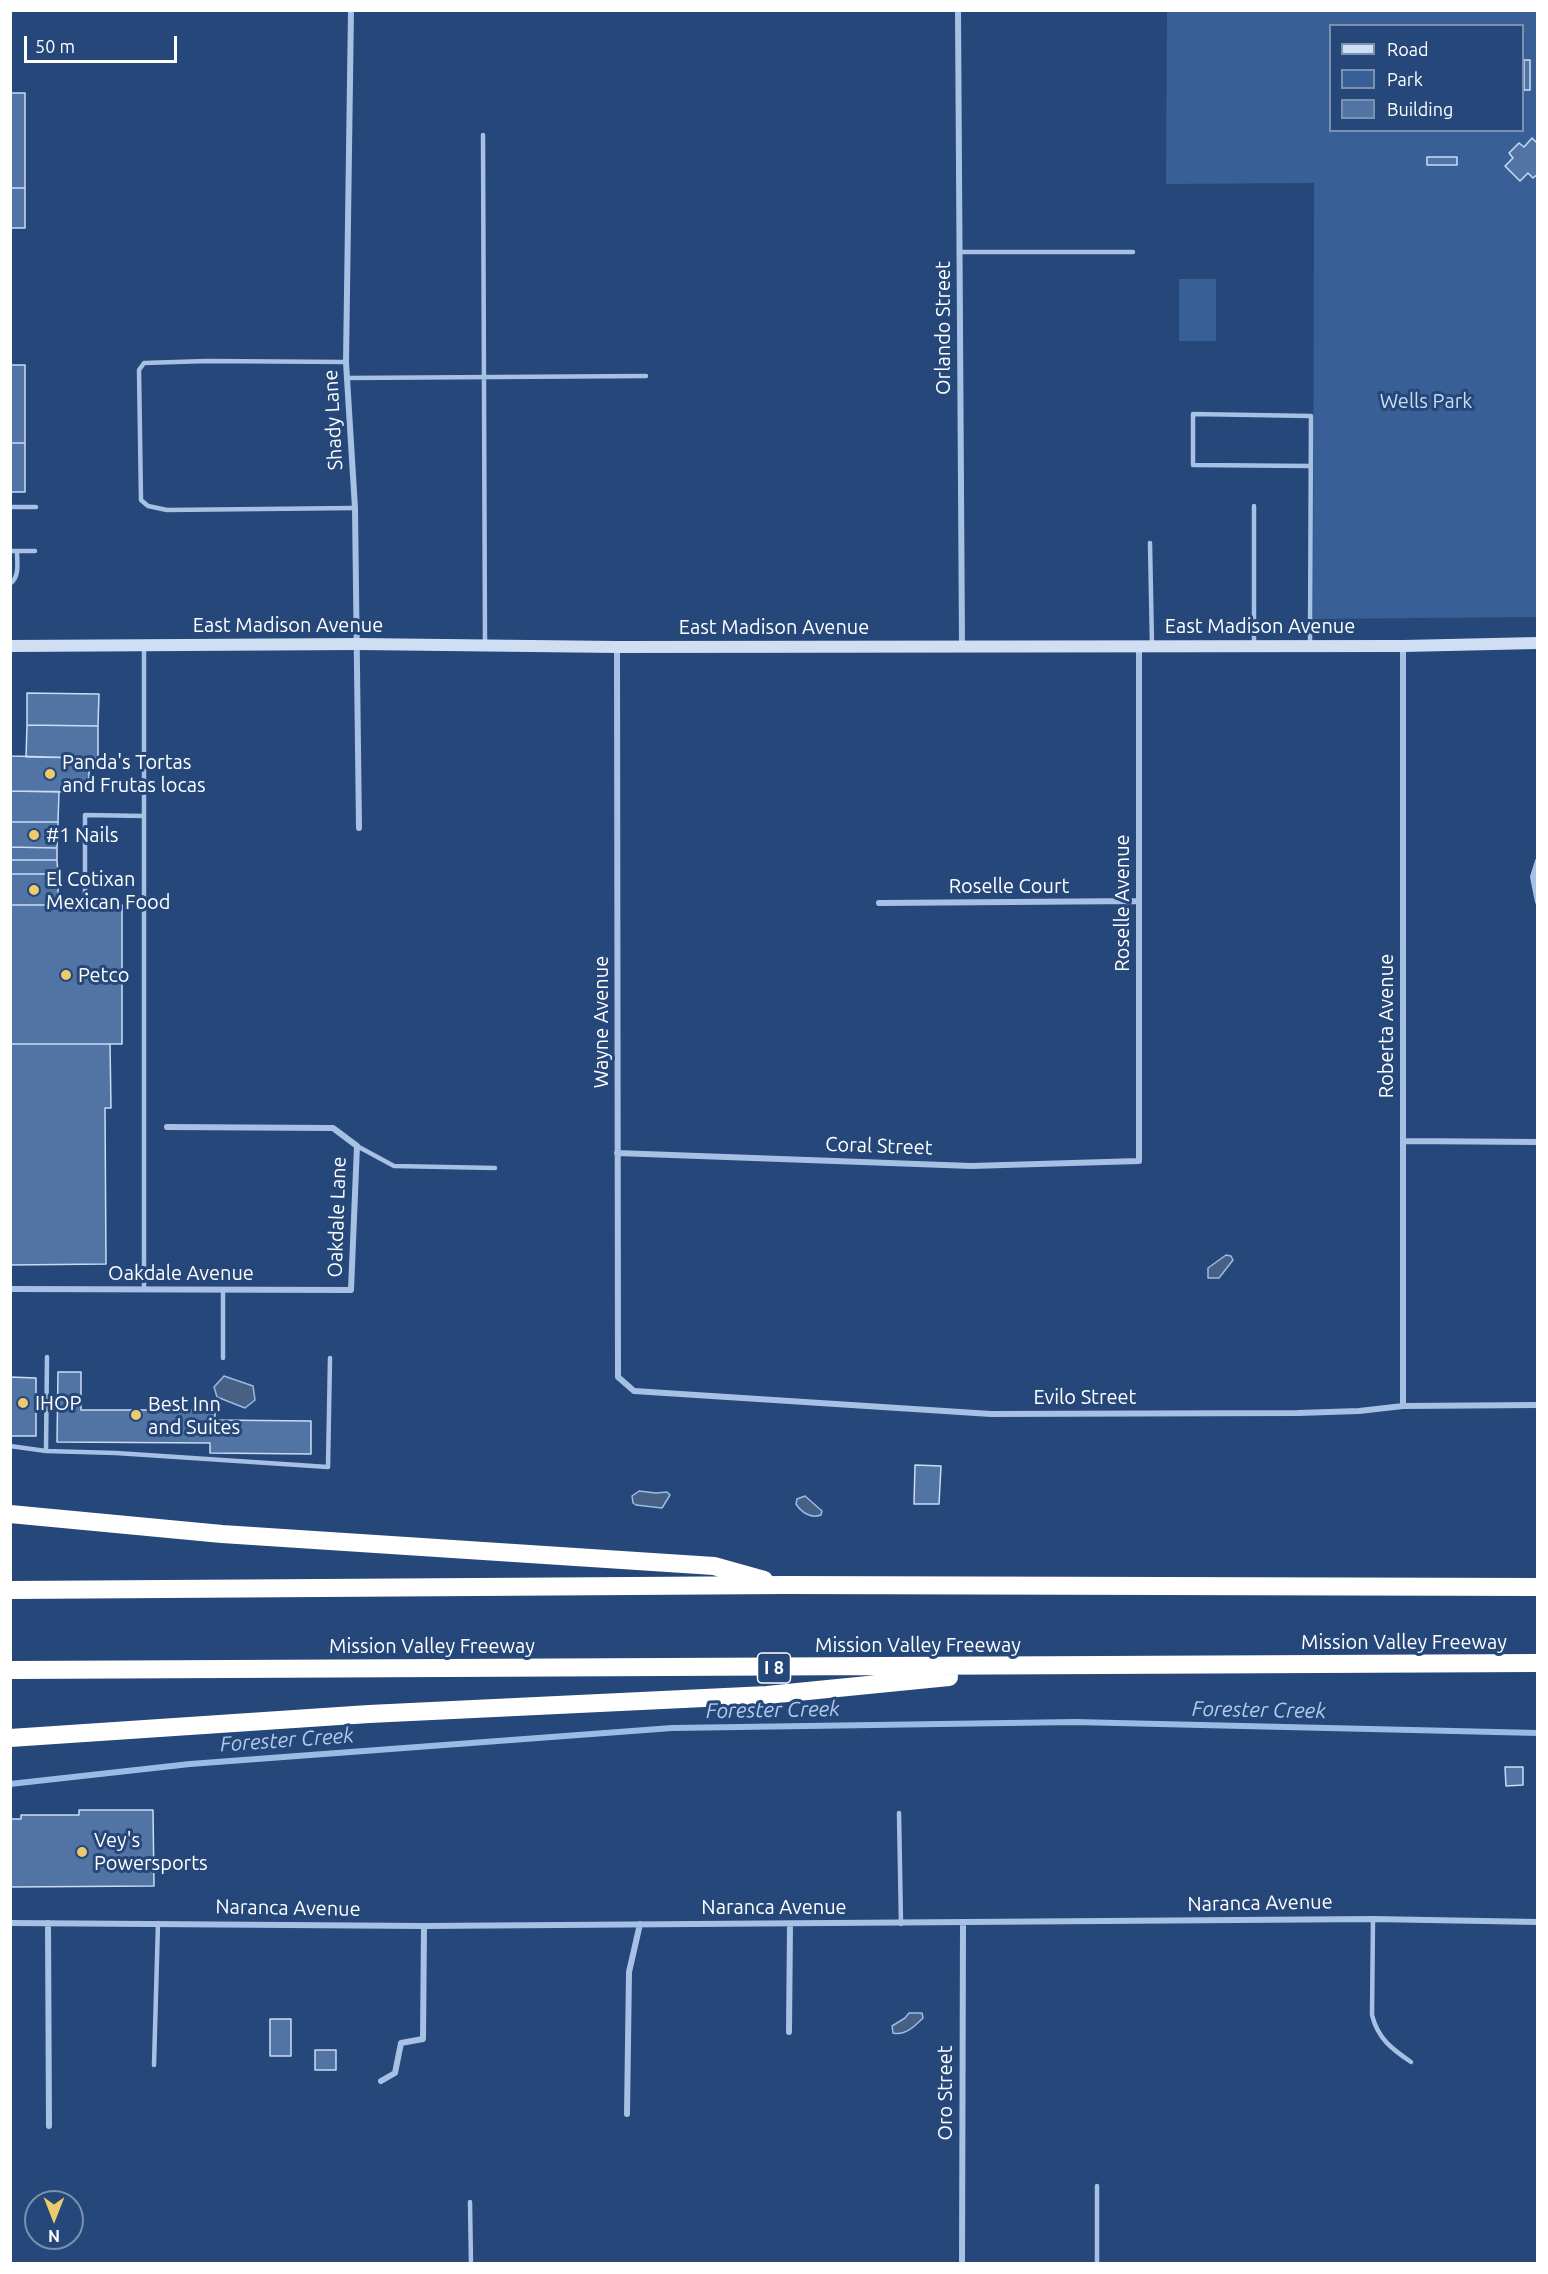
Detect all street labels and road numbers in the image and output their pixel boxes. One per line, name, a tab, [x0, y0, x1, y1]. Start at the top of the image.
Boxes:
street label: Orlando Street	[931, 261, 955, 395]
street label: Shady Lane	[318, 369, 348, 471]
street label: East Madison Avenue	[193, 613, 383, 637]
street label: East Madison Avenue	[1165, 614, 1355, 638]
street label: East Madison Avenue	[679, 615, 869, 639]
street label: Roselle Avenue	[1110, 834, 1134, 972]
street label: Roselle Court	[949, 874, 1069, 898]
street label: Roberta Avenue	[1374, 954, 1398, 1098]
street label: Wayne Avenue	[589, 956, 613, 1088]
street label: Coral Street	[825, 1132, 933, 1160]
street label: Oakdale Lane	[323, 1156, 351, 1278]
street label: Oakdale Avenue	[108, 1261, 254, 1285]
street label: Evilo Street	[1034, 1385, 1136, 1409]
street label: Mission Valley Freeway	[1301, 1630, 1507, 1654]
street label: Mission Valley Freeway	[815, 1633, 1021, 1657]
street label: Mission Valley Freeway	[329, 1634, 535, 1658]
road number: I 8	[758, 1653, 790, 1683]
street label: Naranca Avenue	[1187, 1890, 1333, 1916]
street label: Naranca Avenue	[215, 1895, 361, 1921]
street label: Naranca Avenue	[701, 1895, 847, 1919]
street label: Oro Street	[933, 2045, 957, 2141]

